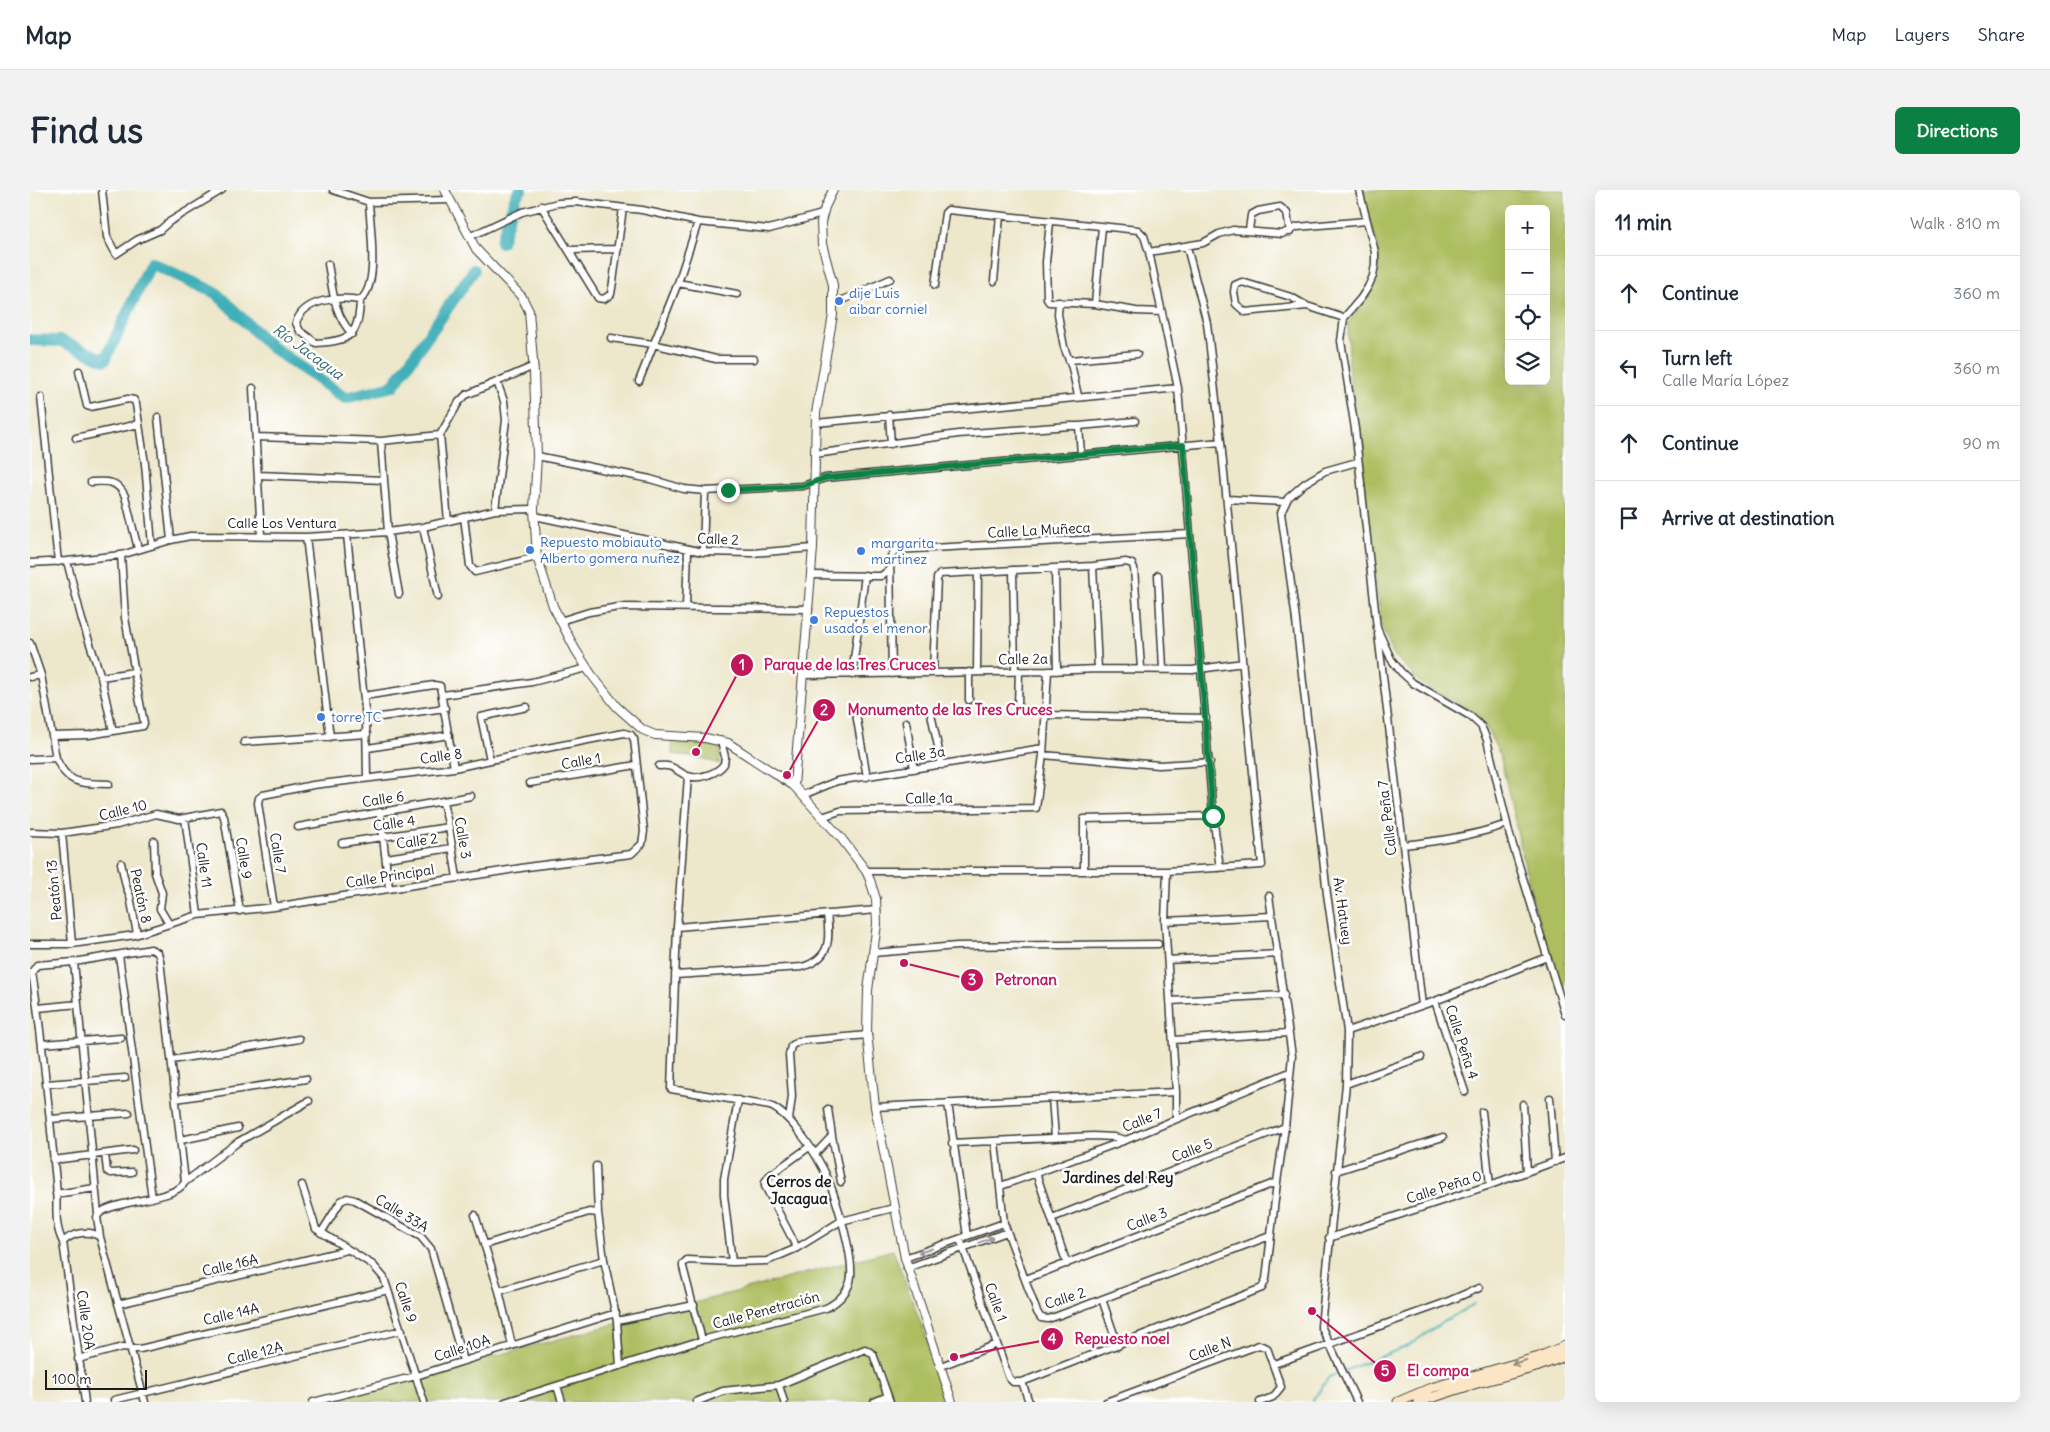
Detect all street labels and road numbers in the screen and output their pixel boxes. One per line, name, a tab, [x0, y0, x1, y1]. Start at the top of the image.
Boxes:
street label: Calle Los Ventura	[227, 514, 337, 532]
street label: Calle La Muñeca	[987, 518, 1091, 542]
street label: Calle 2	[697, 529, 740, 549]
street label: Calle 2a	[998, 650, 1048, 668]
street label: Calle 3a	[894, 742, 946, 768]
street label: Calle 8	[419, 744, 463, 768]
street label: Calle 1	[560, 749, 602, 773]
street label: Calle Peña 7	[1373, 779, 1401, 857]
street label: Calle 6	[361, 787, 405, 811]
street label: Calle 1a	[905, 789, 953, 807]
street label: Calle 10	[97, 795, 149, 825]
street label: Calle 4	[372, 811, 416, 835]
street label: Calle 3	[450, 816, 476, 860]
street label: Calle 2	[395, 829, 439, 853]
street label: Calle 7	[266, 831, 290, 875]
street label: Calle 9	[232, 836, 256, 880]
street label: Calle 11	[192, 841, 216, 889]
street label: Peatón 13	[42, 859, 66, 921]
street label: Calle Principal	[345, 860, 435, 892]
street label: Peatón 8	[126, 867, 156, 925]
street label: Av. Hatuey	[1329, 876, 1357, 946]
street label: Calle Peña 4	[1442, 1003, 1482, 1081]
street label: Calle 7	[1120, 1104, 1165, 1136]
street label: Calle 5	[1169, 1134, 1215, 1166]
street label: Calle Peña 0	[1404, 1166, 1484, 1208]
street label: Calle 33A	[372, 1190, 432, 1236]
street label: Calle 3	[1124, 1203, 1170, 1235]
street label: Calle 16A	[200, 1250, 260, 1280]
street label: Calle 9	[391, 1279, 421, 1325]
street label: Calle 1	[981, 1280, 1011, 1324]
street label: Calle 2	[1042, 1283, 1088, 1313]
street label: Calle Penetración	[711, 1287, 821, 1333]
street label: Calle 20A	[73, 1289, 99, 1351]
street label: Calle 14A	[201, 1299, 261, 1329]
street label: Calle 10A	[432, 1330, 492, 1366]
street label: Calle N	[1186, 1333, 1234, 1365]
street label: Calle 12A	[225, 1337, 285, 1369]

